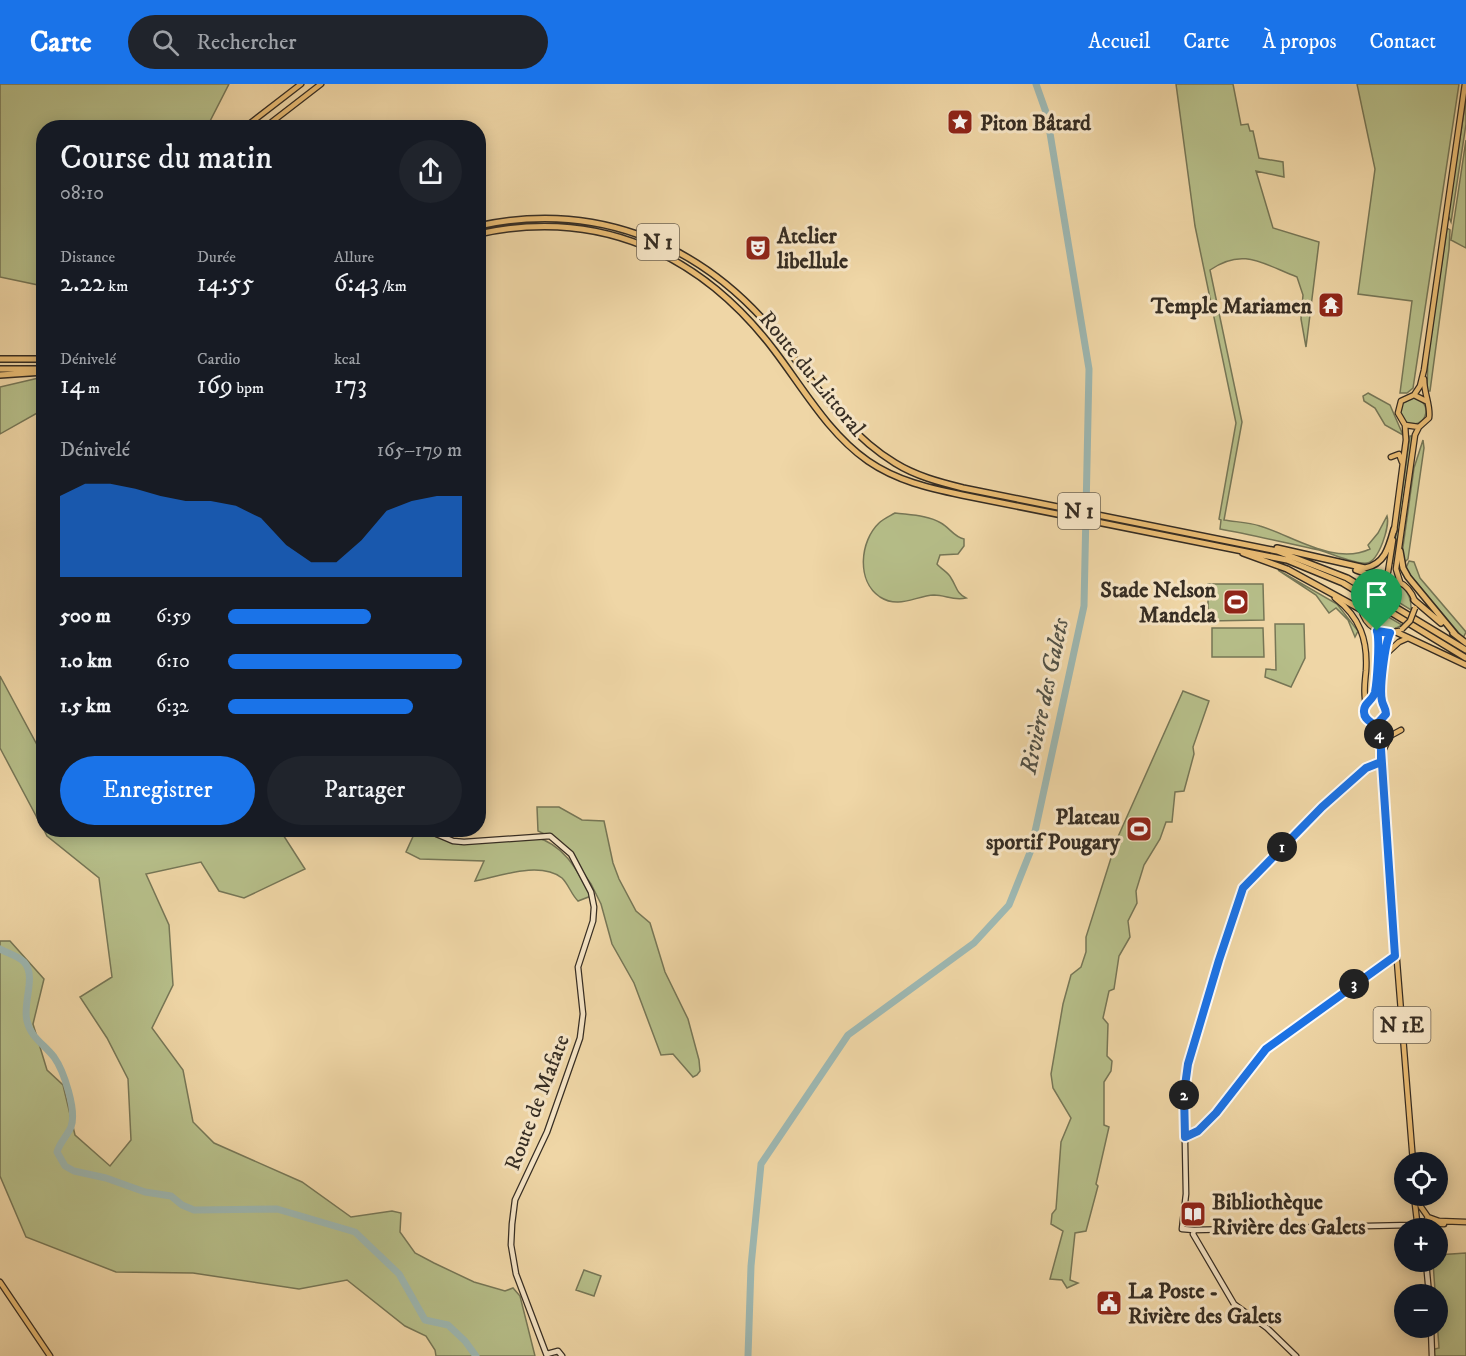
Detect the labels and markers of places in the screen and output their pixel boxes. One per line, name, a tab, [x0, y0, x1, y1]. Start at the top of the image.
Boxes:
place icon: Piton Bâtard	[945, 107, 975, 137]
place label: Piton Bâtard	[980, 110, 1092, 137]
place label: Atelier libellule	[776, 223, 848, 275]
theatre icon: Atelier libellule	[743, 233, 773, 263]
temple icon: Temple Mariamen	[1316, 290, 1346, 320]
place label: Temple Mariamen	[1150, 293, 1313, 320]
pin	[1351, 569, 1402, 631]
place label: Stade Nelson Mandela	[1100, 577, 1217, 629]
sports icon: Stade Nelson Mandela	[1221, 587, 1251, 617]
pin: 4	[1364, 719, 1394, 749]
place label: Plateau sportif Pougary	[986, 804, 1121, 856]
sports icon: Plateau sportif Pougary	[1124, 814, 1154, 844]
pin: 1	[1267, 832, 1297, 862]
pin: 3	[1339, 969, 1369, 999]
pin: 2	[1169, 1080, 1199, 1110]
place label: Bibliothèque Rivière des Galets	[1212, 1189, 1366, 1241]
library icon: Bibliothèque Rivière des Galets	[1178, 1199, 1208, 1229]
place label: La Poste - Rivière des Galets	[1128, 1278, 1282, 1330]
public building icon: La Poste - Rivière des Galets	[1094, 1288, 1124, 1318]

